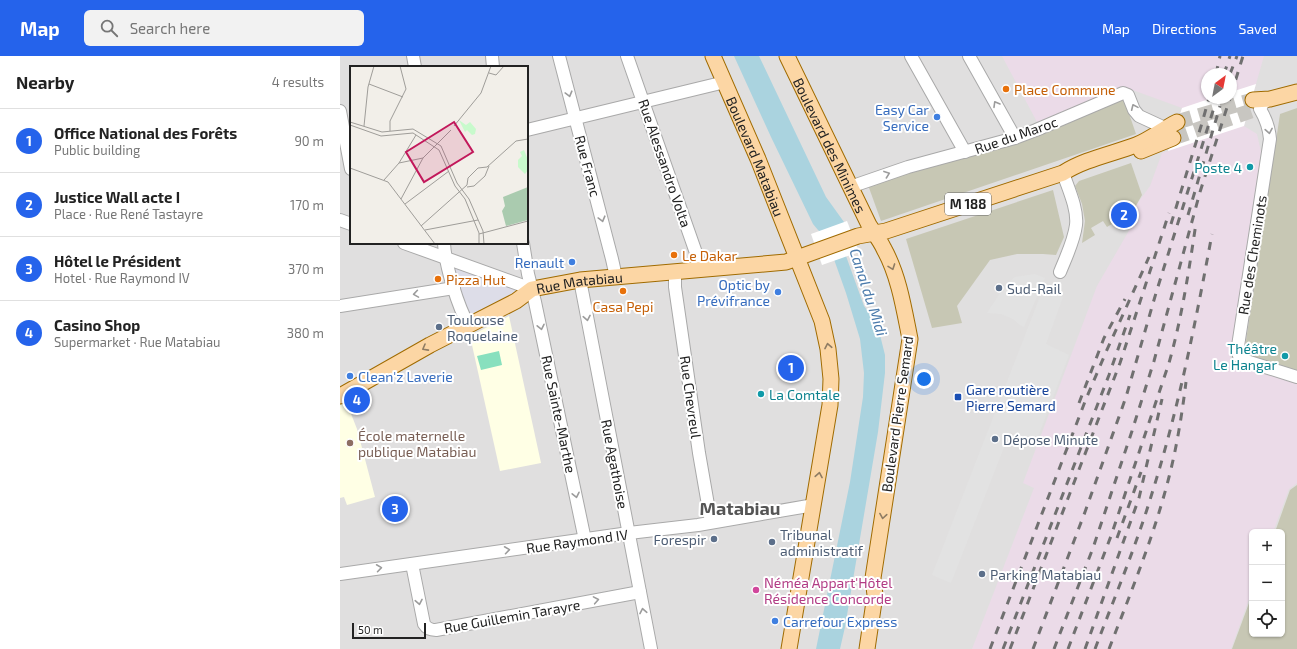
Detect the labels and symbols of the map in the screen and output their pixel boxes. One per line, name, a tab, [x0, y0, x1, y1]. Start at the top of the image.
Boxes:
inset map	[350, 66, 528, 244]
north arrow	[1201, 68, 1237, 104]
street label: Boulevard des Minimes	[790, 75, 870, 215]
place label: Place Commune	[1014, 81, 1116, 98]
marker: Place Commune	[1001, 84, 1011, 94]
one-way arrow	[564, 90, 573, 97]
street label: Boulevard Matabiau	[723, 94, 788, 219]
street label: Rue Alessandro Volta	[635, 97, 695, 229]
place label: Easy Car Service	[875, 101, 929, 134]
one-way arrow	[993, 101, 1000, 108]
one-way arrow	[1130, 104, 1138, 111]
marker: Easy Car Service	[932, 112, 942, 122]
street label: Rue du Maroc	[972, 113, 1060, 157]
one-way arrow	[1264, 127, 1272, 134]
street label: Rue Franc	[572, 133, 604, 199]
place label: Poste 4	[1194, 159, 1242, 176]
marker: Poste 4	[1245, 162, 1255, 172]
one-way arrow	[884, 171, 891, 179]
road number: M 188	[945, 193, 991, 215]
street label: Rue des Cheminots	[1234, 194, 1270, 316]
pin: 2	[1111, 200, 1137, 230]
one-way arrow	[597, 216, 606, 223]
water label: Canal du Midi	[846, 246, 892, 338]
place label: Le Dakar	[682, 247, 738, 264]
marker: Le Dakar	[669, 250, 679, 260]
place label: Renault	[515, 254, 564, 271]
marker: Renault	[567, 257, 577, 267]
one-way arrow	[887, 264, 895, 271]
street label: Rue Matabiau	[535, 268, 623, 297]
place label: Pizza Hut	[446, 271, 506, 288]
marker: Pizza Hut	[433, 274, 443, 284]
place label: Optic by Prévifrance	[697, 276, 771, 309]
place label: Sud-Rail	[1007, 280, 1062, 297]
marker: Sud-Rail	[994, 283, 1004, 293]
marker: Casa Pepi	[618, 286, 628, 296]
marker: Optic by Prévifrance	[773, 287, 783, 297]
one-way arrow	[413, 289, 419, 298]
place label: Casa Pepi	[593, 298, 653, 315]
place label: Toulouse Roquelaine	[447, 311, 518, 344]
one-way arrow	[582, 315, 590, 321]
marker: Toulouse Roquelaine	[434, 322, 444, 332]
one-way arrow	[536, 324, 544, 330]
street label: Boulevard Pierre Semard	[878, 335, 916, 493]
place label: Théâtre Le Hangar	[1213, 340, 1277, 373]
one-way arrow	[824, 343, 832, 349]
one-way arrow	[422, 344, 429, 351]
marker: Théâtre Le Hangar	[1280, 351, 1290, 361]
street label: Rue Sainte-Marthe	[538, 353, 580, 475]
pin: 1	[778, 353, 804, 383]
street label: Rue Chevreul	[677, 355, 705, 440]
place label: Clean'z Laverie	[358, 368, 453, 385]
your location	[914, 369, 934, 389]
marker: Clean'z Laverie	[345, 371, 355, 381]
place label: Gare routière Pierre Semard	[966, 381, 1056, 414]
pin: 4	[344, 385, 370, 415]
place label: La Comtale	[769, 386, 840, 403]
marker: La Comtale	[756, 389, 766, 399]
marker: Gare routière Pierre Semard	[953, 392, 963, 402]
street label: Rue Agathoise	[598, 418, 632, 510]
place label: École maternelle publique Matabiau	[358, 427, 476, 460]
place label: Dépose Minute	[1003, 431, 1098, 448]
marker: Dépose Minute	[990, 434, 1000, 444]
marker: École maternelle publique Matabiau	[345, 438, 355, 448]
one-way arrow	[814, 472, 823, 478]
one-way arrow	[571, 492, 579, 498]
pin: 3	[382, 494, 408, 524]
district label: Matabiau	[700, 497, 780, 519]
one-way arrow	[879, 513, 888, 519]
street label: Rue Raymond IV	[525, 525, 629, 557]
place label: Tribunal administratif	[780, 526, 864, 559]
place label: Forespir	[653, 531, 706, 548]
marker: Forespir	[709, 534, 719, 544]
marker: Tribunal administratif	[767, 537, 777, 547]
one-way arrow	[504, 546, 510, 555]
one-way arrow	[376, 564, 382, 573]
place label: Parking Matabiau	[990, 566, 1101, 583]
marker: Parking Matabiau	[977, 569, 987, 579]
place label: Néméa Appart'Hôtel Résidence Concorde	[764, 574, 893, 607]
marker: Néméa Appart'Hôtel Résidence Concorde	[751, 585, 761, 595]
street label: Rue Guillemin Tarayre	[442, 596, 582, 636]
one-way arrow	[593, 597, 599, 605]
one-way arrow	[415, 599, 423, 605]
one-way arrow	[640, 608, 648, 614]
place label: Carrefour Express	[783, 613, 897, 630]
marker: Carrefour Express	[770, 616, 780, 626]
scale bar	[352, 621, 426, 640]

